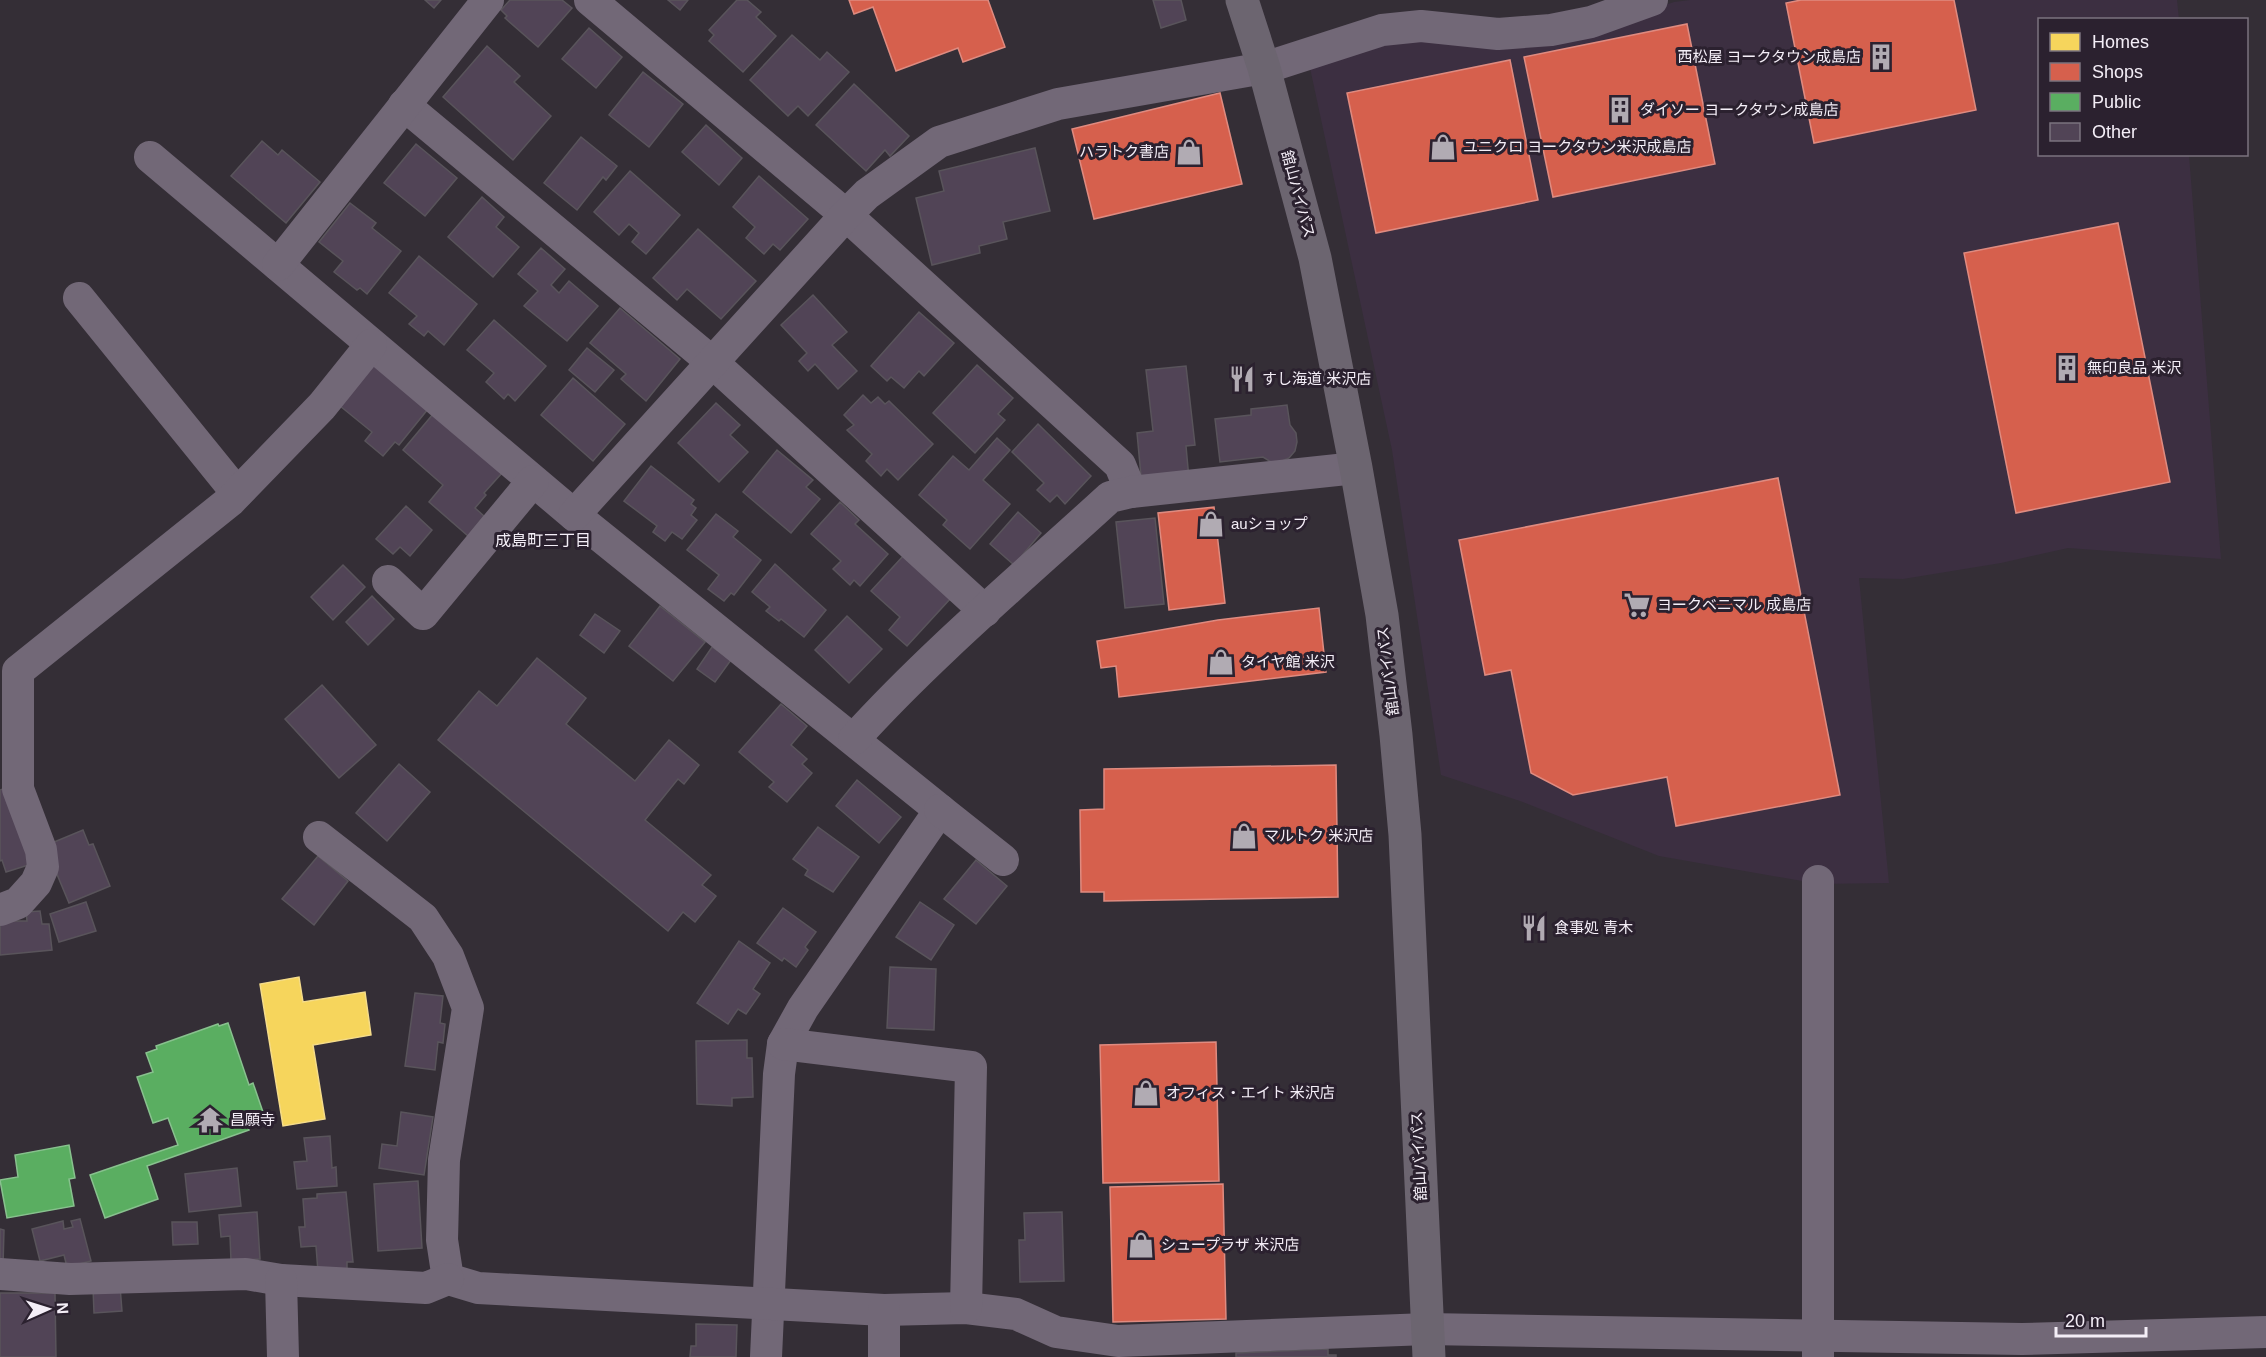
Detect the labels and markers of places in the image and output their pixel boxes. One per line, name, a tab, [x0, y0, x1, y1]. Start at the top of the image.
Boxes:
building icon: 西松屋 ヨークタウン成島店	[1866, 42, 1896, 72]
place label: 西松屋 ヨークタウン成島店	[1677, 48, 1861, 65]
building icon: ダイソー ヨークタウン成島店	[1605, 95, 1635, 125]
place label: ダイソー ヨークタウン成島店	[1640, 101, 1839, 118]
shop icon: ユニクロ ヨークタウン米沢成島店	[1428, 132, 1458, 162]
shop icon: ハラトク書店	[1174, 137, 1204, 167]
place label: ユニクロ ヨークタウン米沢成島店	[1463, 138, 1692, 155]
place label: ハラトク書店	[1079, 143, 1169, 160]
building icon: 無印良品 米沢	[2052, 353, 2082, 383]
place label: 無印良品 米沢	[2087, 359, 2181, 376]
restaurant icon: すし海道 米沢店	[1227, 364, 1257, 394]
place label: すし海道 米沢店	[1262, 370, 1371, 387]
shop icon: auショップ	[1196, 509, 1226, 539]
place label: auショップ	[1231, 515, 1308, 532]
supermarket icon: ヨークベニマル 成島店	[1622, 590, 1652, 620]
place label: ヨークベニマル 成島店	[1657, 596, 1811, 613]
shop icon: タイヤ館 米沢	[1206, 647, 1236, 677]
place label: タイヤ館 米沢	[1241, 653, 1335, 670]
shop icon: マルトク 米沢店	[1229, 821, 1259, 851]
place label: マルトク 米沢店	[1264, 827, 1373, 844]
restaurant icon: 食事処 青木	[1519, 913, 1549, 943]
place label: 食事処 青木	[1554, 919, 1633, 936]
shop icon: オフィス・エイト 米沢店	[1131, 1078, 1161, 1108]
place label: オフィス・エイト 米沢店	[1166, 1084, 1335, 1101]
temple icon: 昌願寺	[195, 1105, 225, 1135]
place label: 昌願寺	[230, 1111, 275, 1128]
shop icon: シュープラザ 米沢店	[1126, 1230, 1156, 1260]
place label: シュープラザ 米沢店	[1161, 1236, 1299, 1253]

